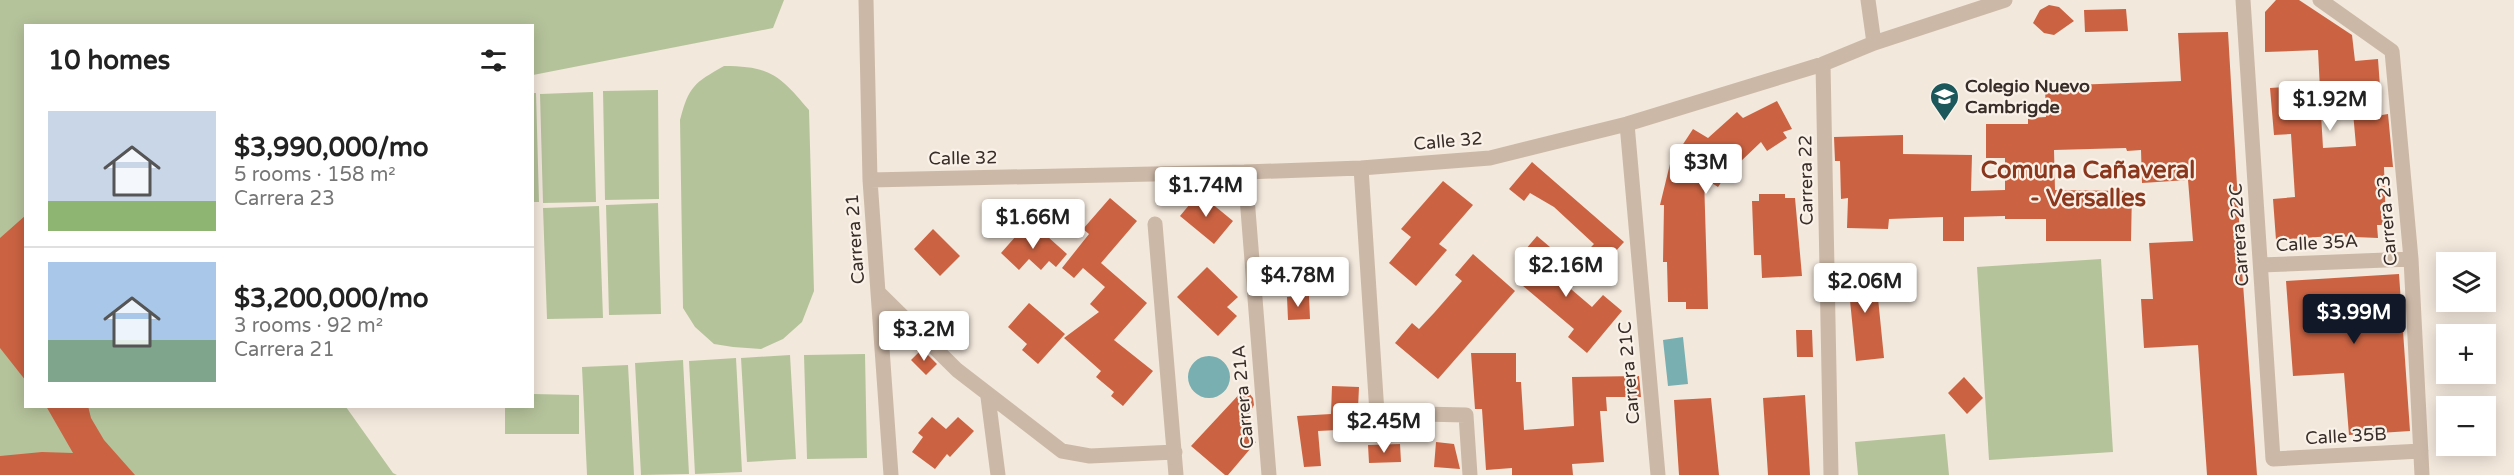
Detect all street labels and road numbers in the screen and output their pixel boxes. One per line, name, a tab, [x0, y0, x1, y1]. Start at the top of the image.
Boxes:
street label: Calle 32	[1413, 127, 1483, 155]
street label: Carrera 22	[1794, 134, 1818, 226]
street label: Calle 32	[928, 146, 998, 170]
street label: Carrera 23	[2372, 175, 2402, 267]
street label: Carrera 22C	[2224, 183, 2254, 287]
street label: Carrera 21	[841, 193, 869, 285]
street label: Calle 35A	[2275, 230, 2359, 256]
street label: Carrera 21C	[1614, 321, 1644, 425]
street label: Carrera 21A	[1228, 344, 1258, 450]
street label: Calle 35B	[2305, 423, 2387, 449]

